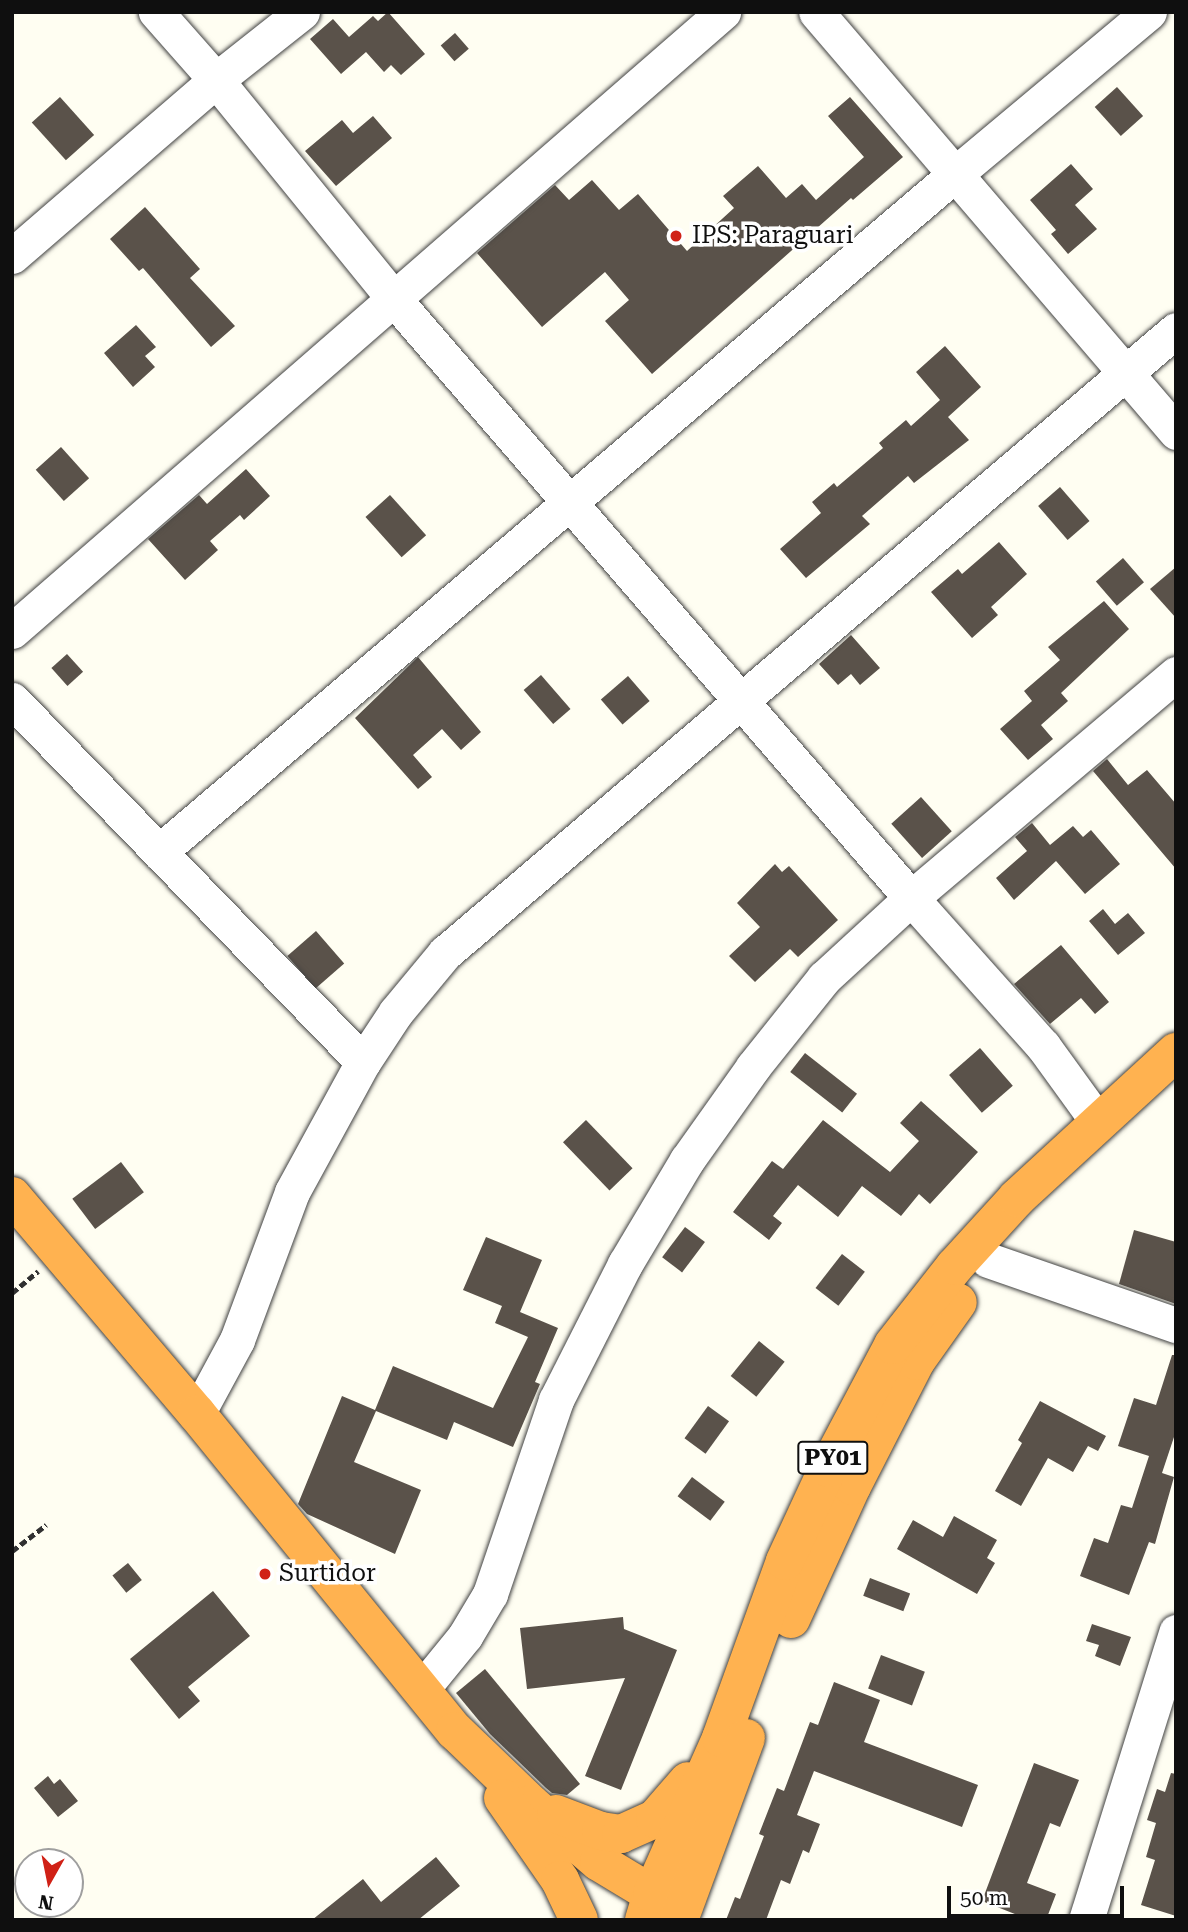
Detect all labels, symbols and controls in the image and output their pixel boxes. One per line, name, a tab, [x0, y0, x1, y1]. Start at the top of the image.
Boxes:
place label: IPS: Paraguari	[692, 222, 853, 250]
marker: IPS: Paraguari	[666, 226, 686, 246]
road number: PY01	[796, 1438, 870, 1478]
place label: Surtidor	[279, 1560, 376, 1588]
marker: Surtidor	[257, 1566, 273, 1582]
north arrow	[14, 1848, 84, 1918]
scale bar	[950, 1872, 1127, 1916]
text: 50 m	[960, 1886, 1008, 1910]
text: N	[37, 1890, 55, 1915]

